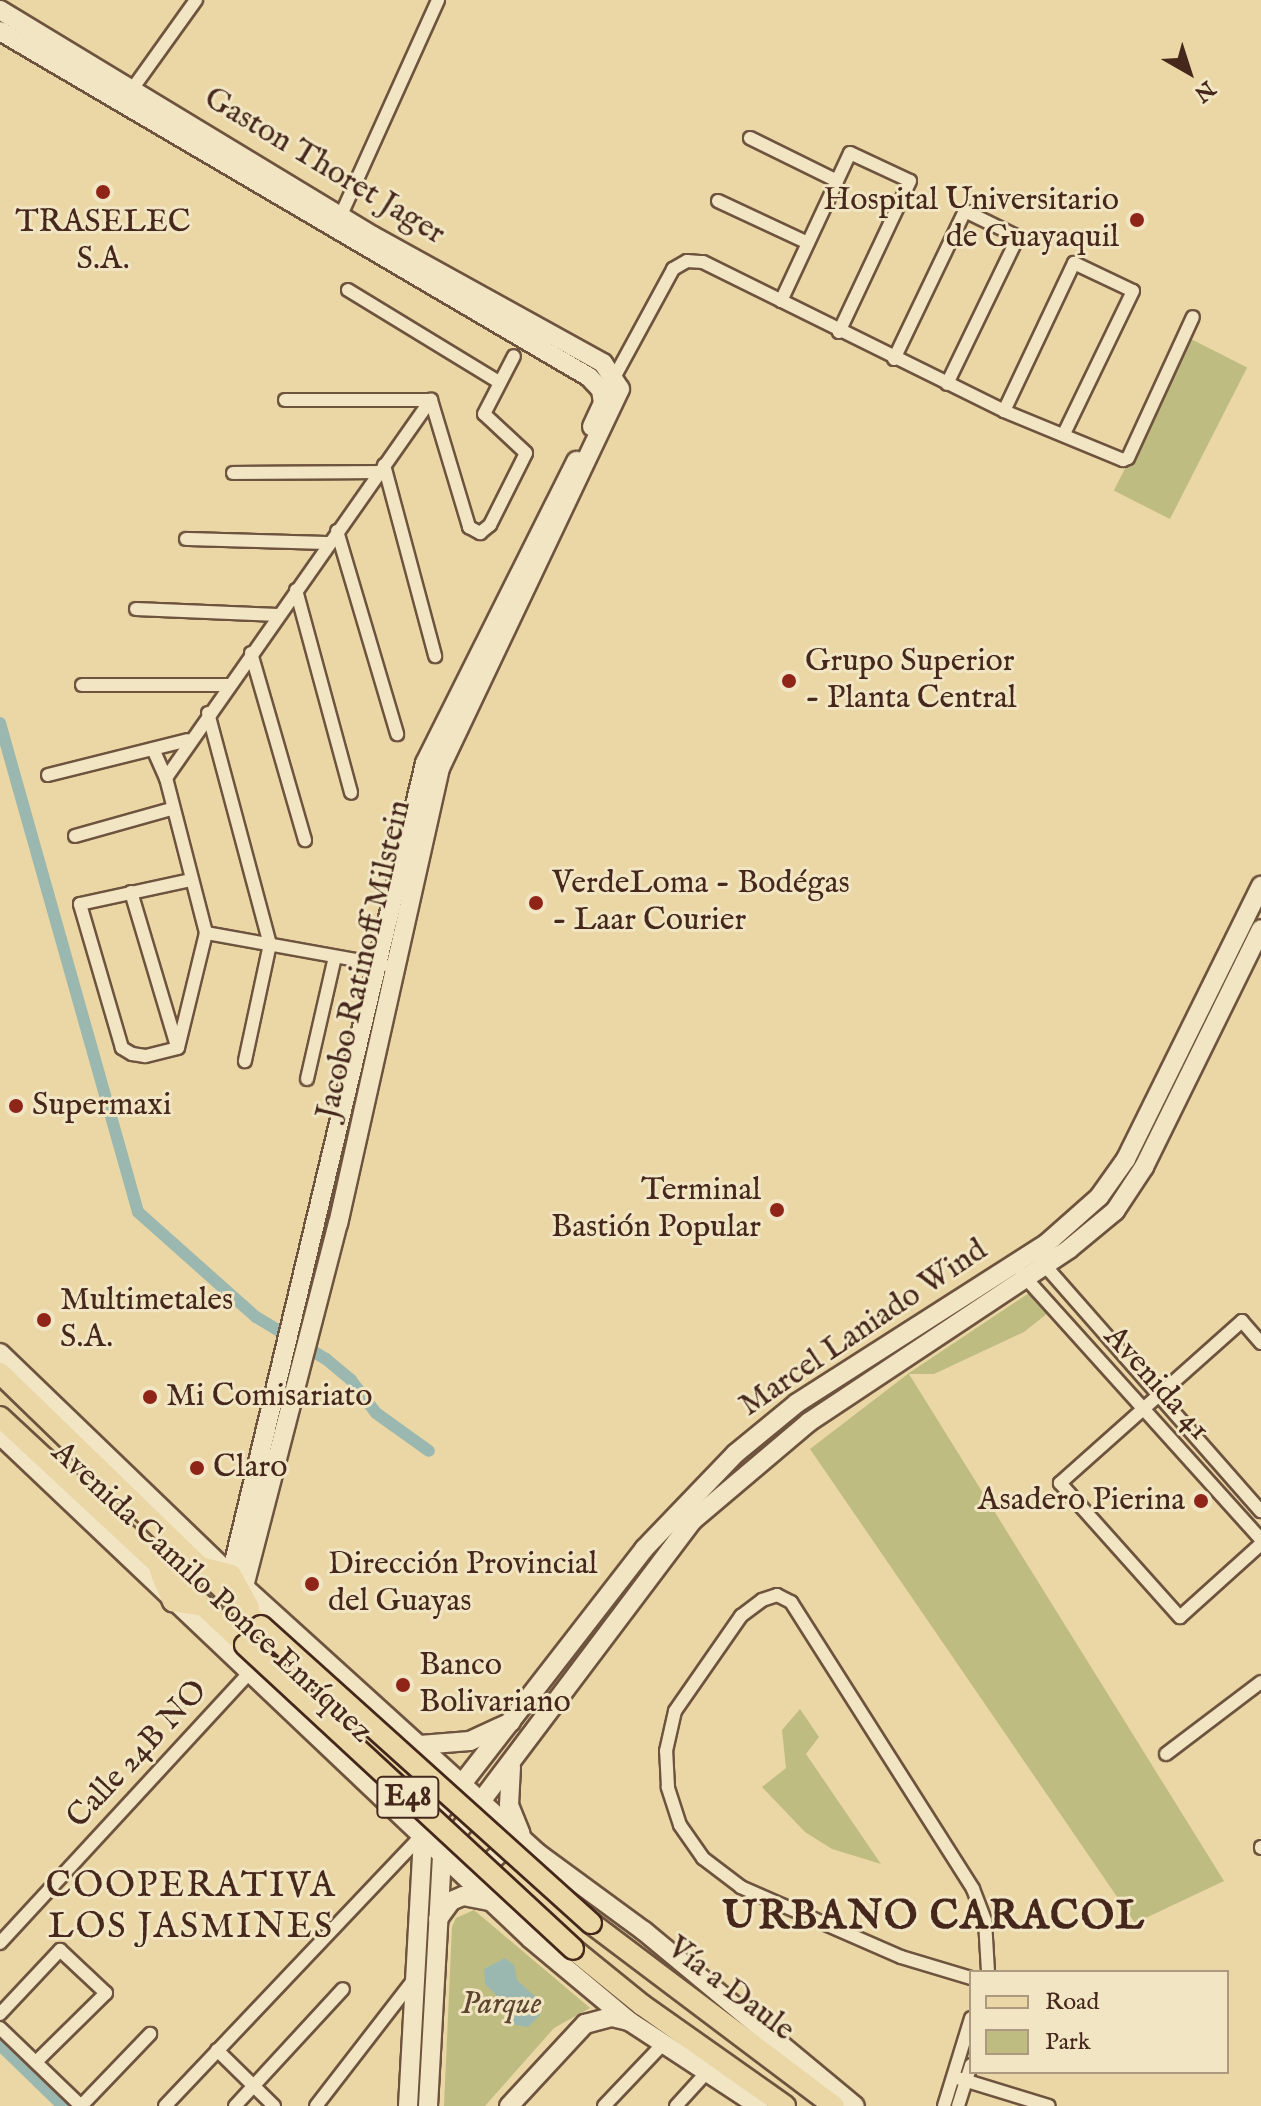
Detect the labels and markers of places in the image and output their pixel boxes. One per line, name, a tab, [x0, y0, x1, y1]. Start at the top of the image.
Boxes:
marker: TRASELEC S.A.	[94, 183, 112, 201]
place label: Hospital Universitario de Guayaquil	[823, 183, 1119, 258]
place label: TRASELEC S.A.	[15, 205, 191, 280]
marker: Hospital Universitario de Guayaquil	[1126, 209, 1148, 231]
place label: Grupo Superior - Planta Central	[805, 644, 1017, 719]
marker: Grupo Superior - Planta Central	[780, 672, 798, 690]
place label: VerdeLoma - Bodégas - Laar Courier	[552, 866, 850, 941]
marker: VerdeLoma - Bodégas - Laar Courier	[527, 894, 545, 912]
place label: Supermaxi	[32, 1087, 171, 1125]
marker: Supermaxi	[7, 1097, 25, 1115]
place label: Terminal Bastión Popular	[551, 1173, 761, 1248]
marker: Terminal Bastión Popular	[768, 1201, 786, 1219]
place label: Multimetales S.A.	[60, 1283, 233, 1358]
marker: Multimetales S.A.	[35, 1311, 53, 1329]
place label: Mi Comisariato	[166, 1378, 372, 1416]
marker: Mi Comisariato	[141, 1388, 159, 1406]
place label: Claro	[213, 1449, 287, 1487]
marker: Claro	[188, 1459, 206, 1477]
place label: Asadero Pierina	[978, 1482, 1185, 1520]
marker: Asadero Pierina	[1192, 1492, 1210, 1510]
place label: Dirección Provincial del Guayas	[328, 1547, 598, 1622]
marker: Dirección Provincial del Guayas	[303, 1575, 321, 1593]
place label: Banco Bolivariano	[419, 1648, 571, 1723]
marker: Banco Bolivariano	[394, 1676, 412, 1694]

